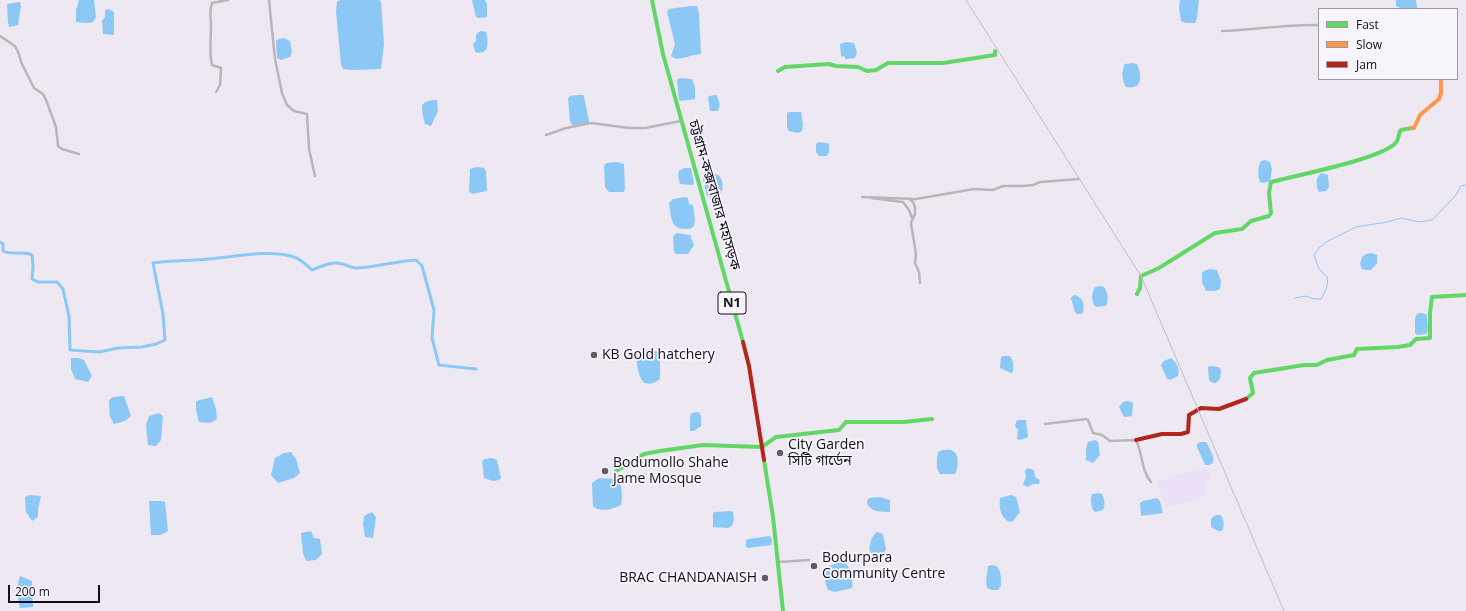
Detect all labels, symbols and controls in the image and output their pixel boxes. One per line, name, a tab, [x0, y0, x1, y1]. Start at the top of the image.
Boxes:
legend	[1318, 8, 1458, 80]
text: Fast	[1356, 16, 1379, 33]
text: Slow	[1356, 36, 1382, 53]
text: Jam	[1356, 56, 1377, 73]
street label: চট্টগ্রাম-কক্সবাজার মহাসড়ক	[685, 118, 743, 272]
road number: N1	[718, 292, 746, 314]
place label: KB Gold hatchery	[602, 347, 715, 363]
marker: KB Gold hatchery	[589, 350, 599, 360]
place label: City Garden সিটি গার্ডেন	[788, 437, 865, 470]
marker: City Garden সিটি গার্ডেন	[775, 448, 785, 458]
place label: Bodumollo Shahe Jame Mosque	[613, 455, 729, 488]
marker: Bodumollo Shahe Jame Mosque	[600, 466, 610, 476]
place label: Bodurpara Community Centre	[822, 550, 945, 582]
marker: Bodurpara Community Centre	[809, 561, 819, 571]
place label: BRAC CHANDANAISH	[619, 570, 757, 586]
marker: BRAC CHANDANAISH	[760, 573, 770, 583]
scale bar	[10, 577, 102, 603]
text: 200 m	[15, 583, 50, 600]

